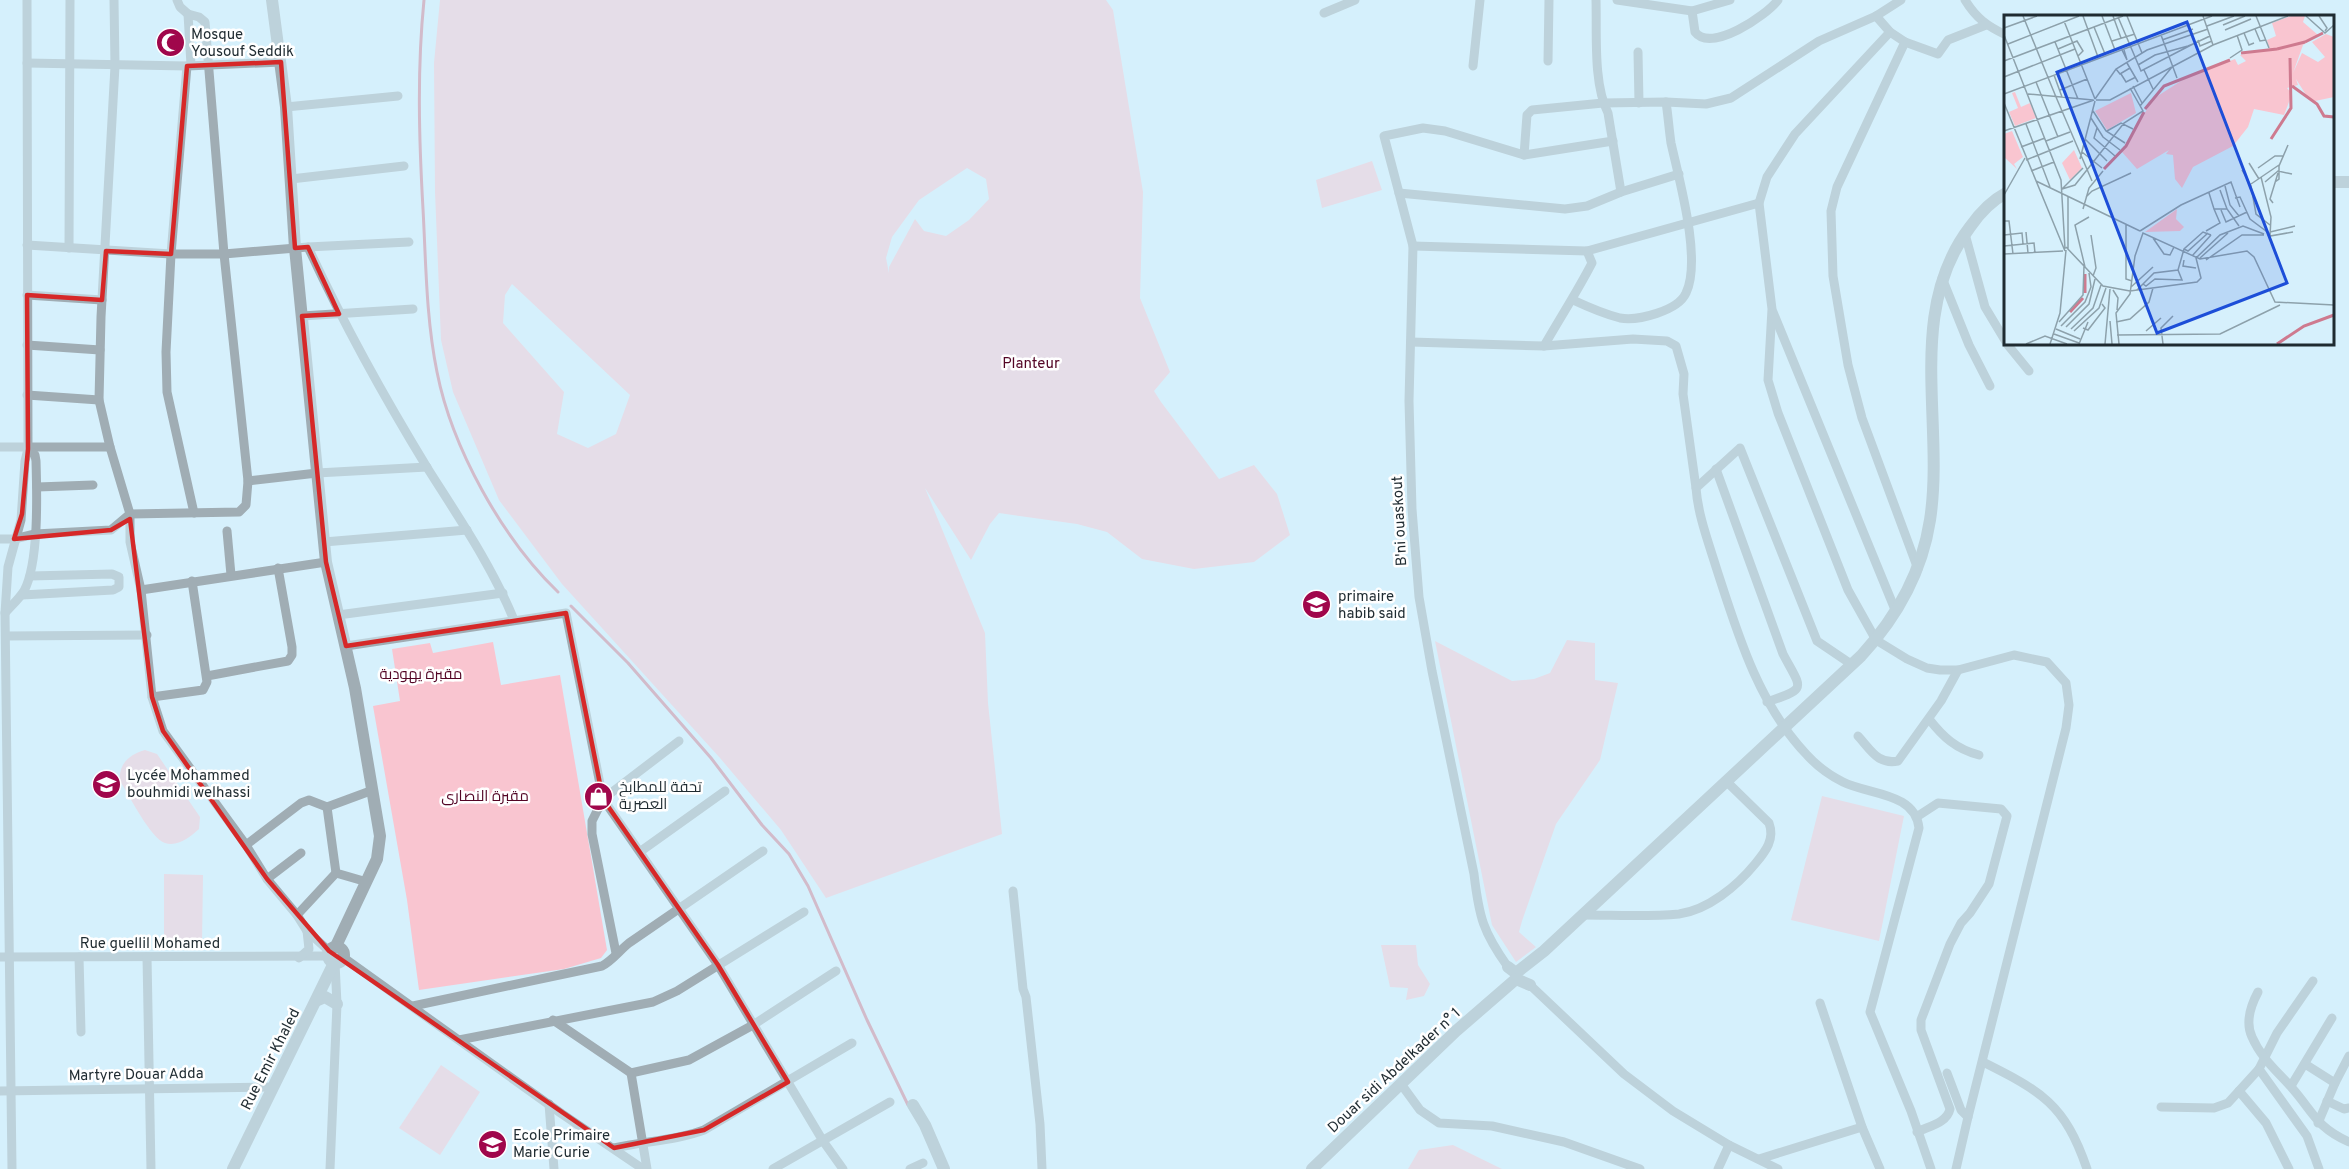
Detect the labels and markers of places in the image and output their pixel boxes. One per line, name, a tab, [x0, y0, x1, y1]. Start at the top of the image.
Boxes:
place label: Mosque Yousouf Seddik	[191, 26, 294, 62]
mosque icon: Mosque Yousouf Seddik	[154, 27, 186, 59]
place label: primaire habib said	[1338, 588, 1406, 624]
school or university icon: primaire habib said	[1301, 589, 1333, 621]
place label: Lycée Mohammed bouhmidi welhassi	[127, 767, 250, 803]
school or university icon: Lycée Mohammed bouhmidi welhassi	[90, 768, 122, 800]
place label: تحفة للمطابخ العصرية	[619, 779, 702, 815]
shop icon: تحفة للمطابخ العصرية	[582, 780, 614, 812]
place label: Ecole Primaire Marie Curie	[513, 1127, 610, 1163]
school or university icon: Ecole Primaire Marie Curie	[476, 1128, 508, 1160]

